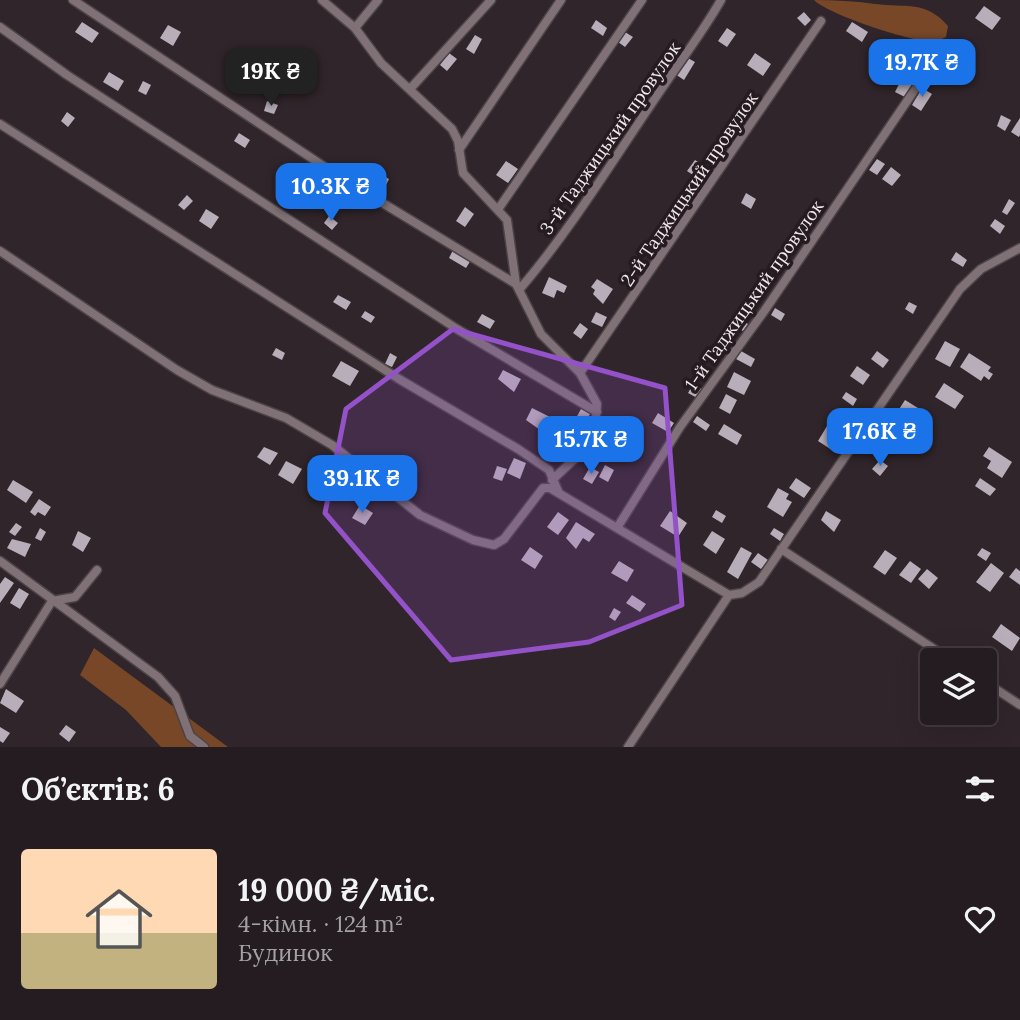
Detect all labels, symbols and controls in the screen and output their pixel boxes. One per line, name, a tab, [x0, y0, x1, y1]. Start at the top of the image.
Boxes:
street label: 3-й Таджицький провулок	[535, 37, 686, 239]
pin: 19.7K ₴	[857, 40, 987, 99]
text: 19.7K ₴	[885, 47, 959, 76]
pin: 19K ₴	[222, 48, 320, 108]
text: 19K ₴	[241, 56, 301, 85]
street label: 2-й Таджицький провулок	[615, 87, 763, 291]
pin: 10.3K ₴	[266, 164, 396, 223]
text: 10.3K ₴	[292, 171, 370, 200]
street label: 1-й Таджицький провулок	[680, 195, 829, 394]
pin: 17.6K ₴	[815, 408, 945, 468]
pin: 15.7K ₴	[526, 416, 656, 476]
text: 17.6K ₴	[843, 416, 917, 445]
text: 15.7K ₴	[554, 424, 628, 453]
pin: 39.1K ₴	[297, 456, 427, 515]
text: 39.1K ₴	[323, 463, 401, 492]
map controls	[920, 648, 997, 725]
button: layers	[920, 648, 997, 725]
text: Об’єктів: 6	[21, 770, 175, 808]
icon: filters	[961, 770, 999, 808]
text: 19 000 ₴/міс.	[238, 871, 436, 909]
icon: home	[77, 877, 161, 961]
icon: heart	[961, 900, 999, 938]
text: 4-кімн. · 124 m²	[238, 909, 403, 938]
text: Будинок	[238, 938, 333, 967]

